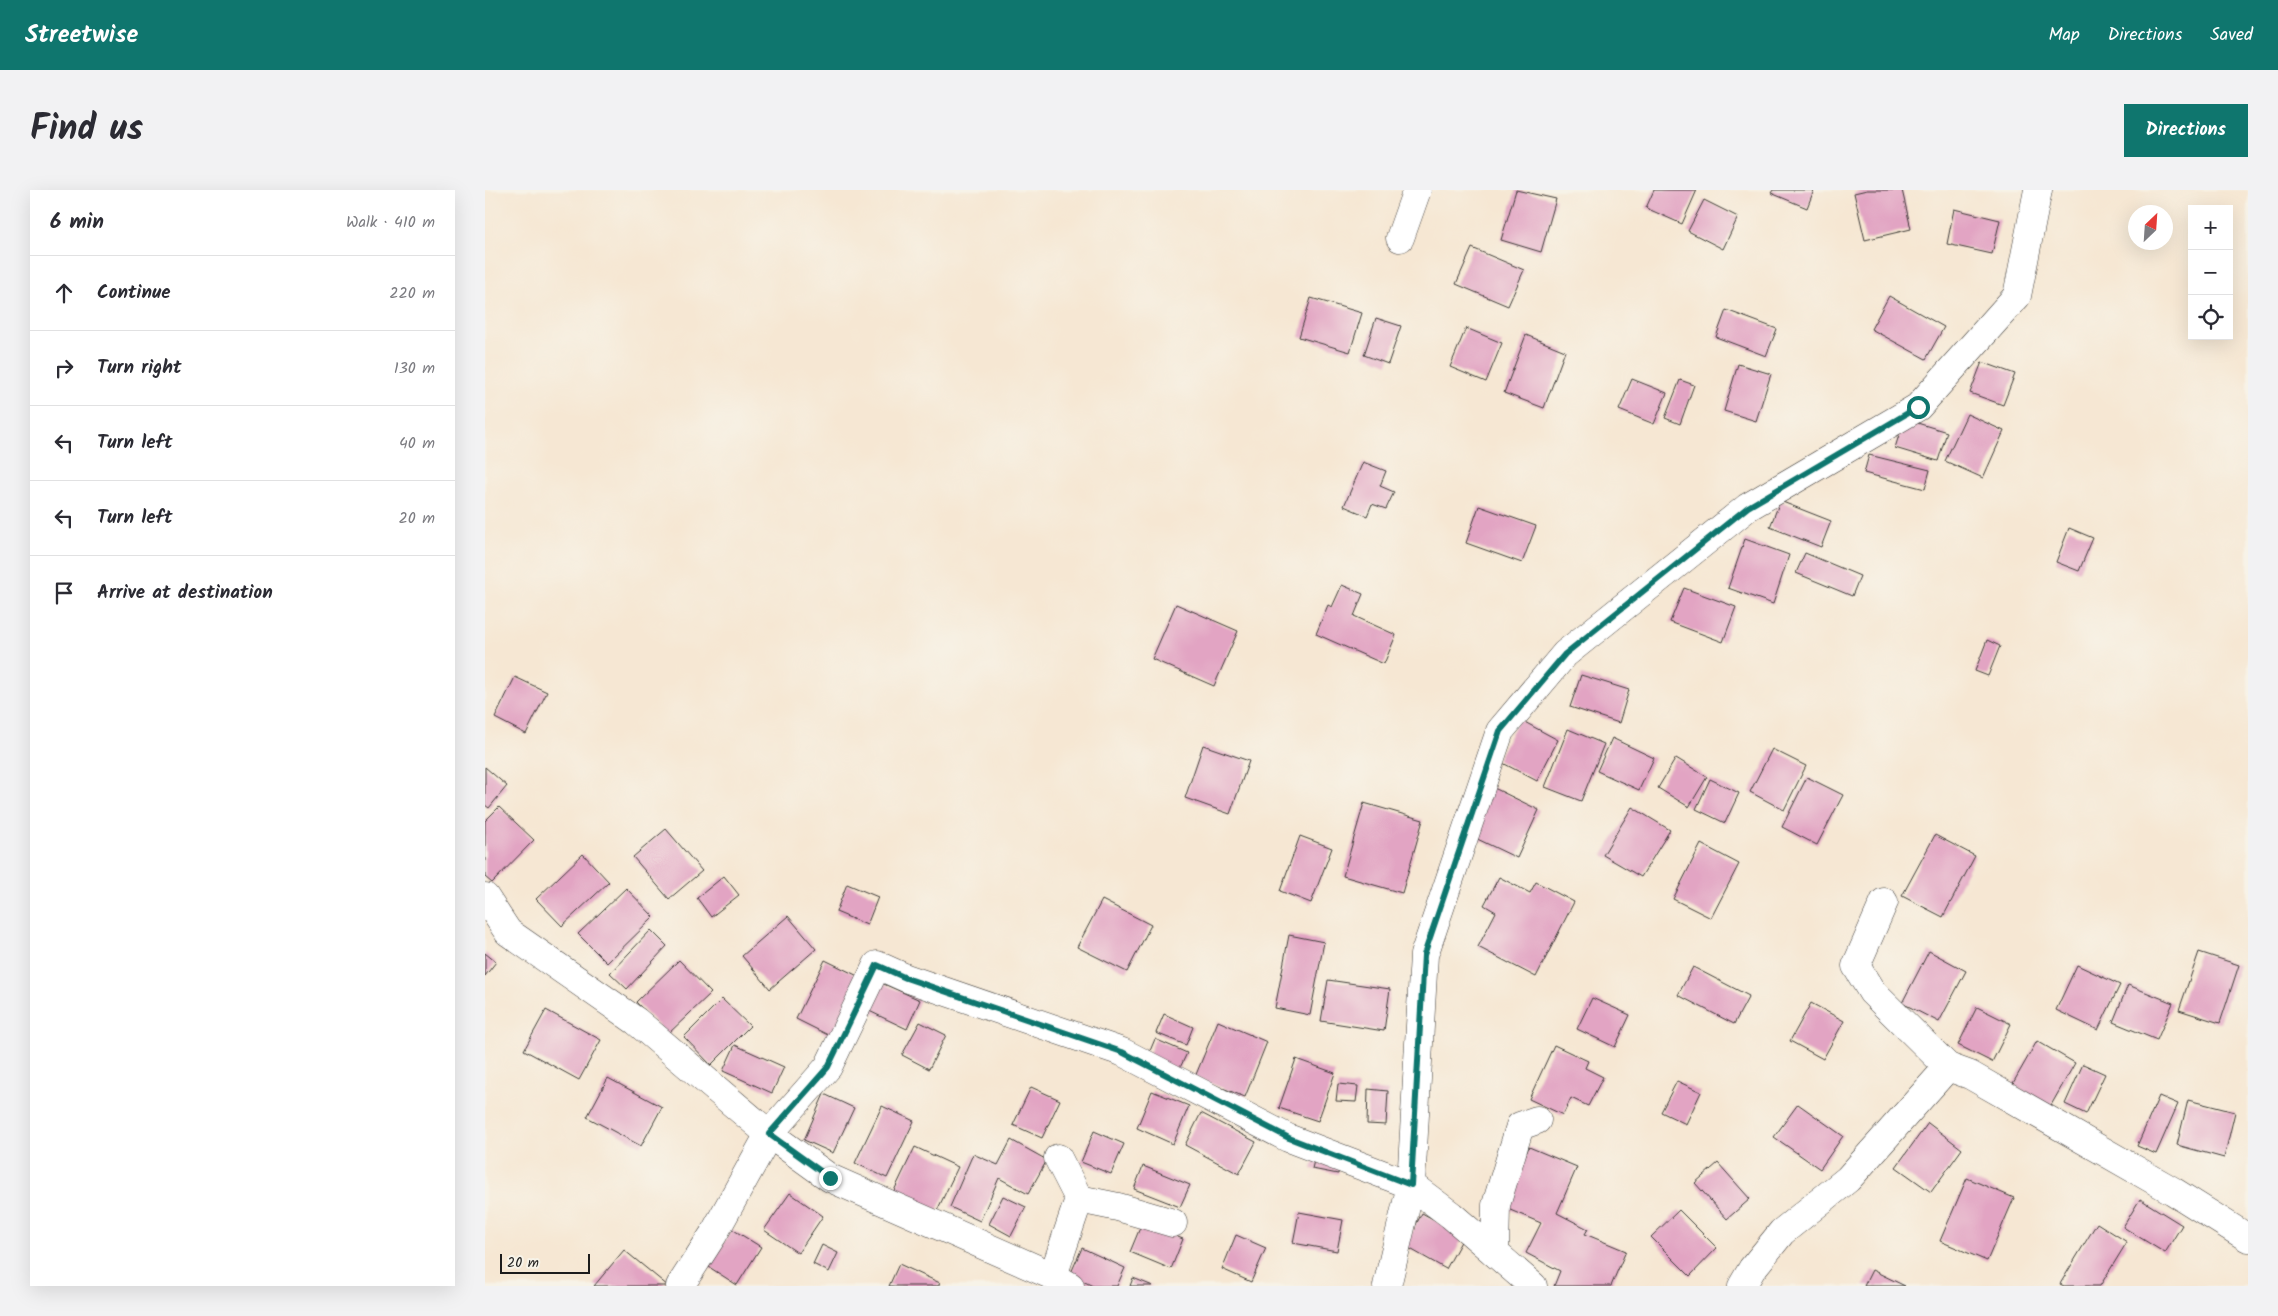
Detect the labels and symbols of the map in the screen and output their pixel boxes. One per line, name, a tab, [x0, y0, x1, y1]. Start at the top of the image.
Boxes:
north arrow	[2128, 205, 2173, 250]
route start	[1907, 396, 1930, 419]
route end	[819, 1167, 842, 1190]
scale bar	[500, 1251, 590, 1274]

